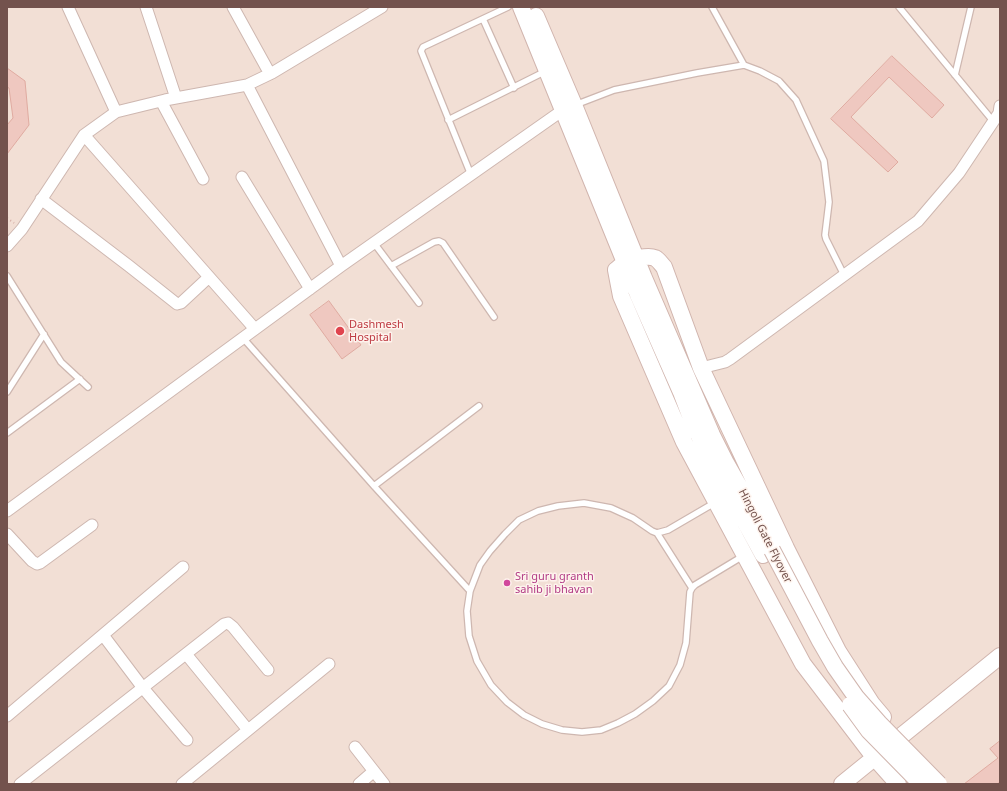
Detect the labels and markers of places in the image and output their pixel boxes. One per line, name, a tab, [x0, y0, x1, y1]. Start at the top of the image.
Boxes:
place label: Dashmesh Hospital	[349, 318, 404, 344]
marker: Dashmesh Hospital	[334, 325, 346, 337]
place label: Sri guru granth sahib ji bhavan	[515, 570, 594, 596]
marker: Sri guru granth sahib ji bhavan	[502, 578, 512, 588]

